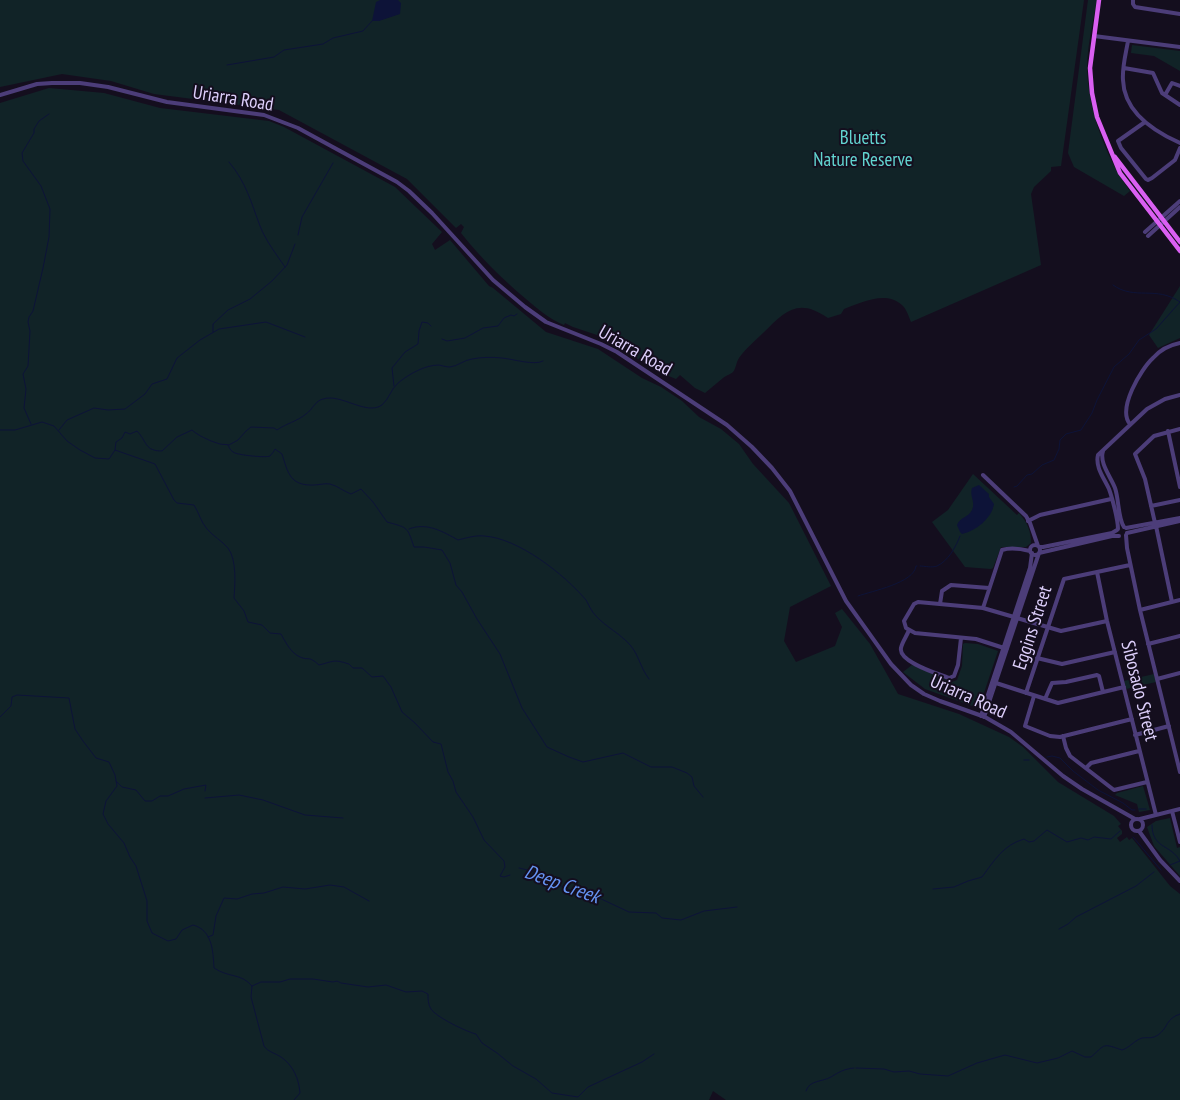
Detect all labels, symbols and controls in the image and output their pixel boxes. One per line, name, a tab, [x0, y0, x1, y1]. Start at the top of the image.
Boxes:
street label: Uriarra Road	[191, 81, 275, 117]
park label: Bluetts Nature Reserve	[813, 128, 913, 172]
street label: Uriarra Road	[594, 321, 676, 381]
street label: Eggins Street	[1009, 583, 1057, 673]
street label: Sibosado Street	[1116, 639, 1162, 743]
street label: Uriarra Road	[926, 670, 1010, 724]
water label: Deep Creek	[521, 860, 603, 910]

